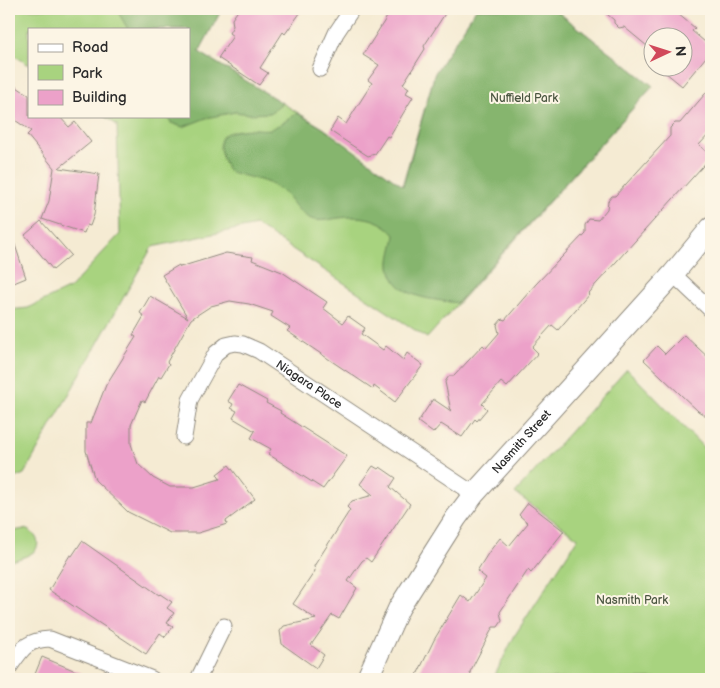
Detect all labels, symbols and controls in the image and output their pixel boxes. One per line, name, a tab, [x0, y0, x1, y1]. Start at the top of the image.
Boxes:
legend	[28, 28, 190, 118]
north arrow	[642, 28, 692, 78]
text: Road	[72, 38, 108, 57]
text: N	[672, 45, 689, 57]
text: Park	[72, 64, 103, 83]
text: Building	[72, 88, 127, 107]
park label: Nuffield Park	[490, 91, 558, 106]
street label: Niagara Place	[273, 357, 345, 412]
street label: Nasmith Street	[489, 406, 554, 477]
park label: Nasmith Park	[596, 593, 668, 608]

